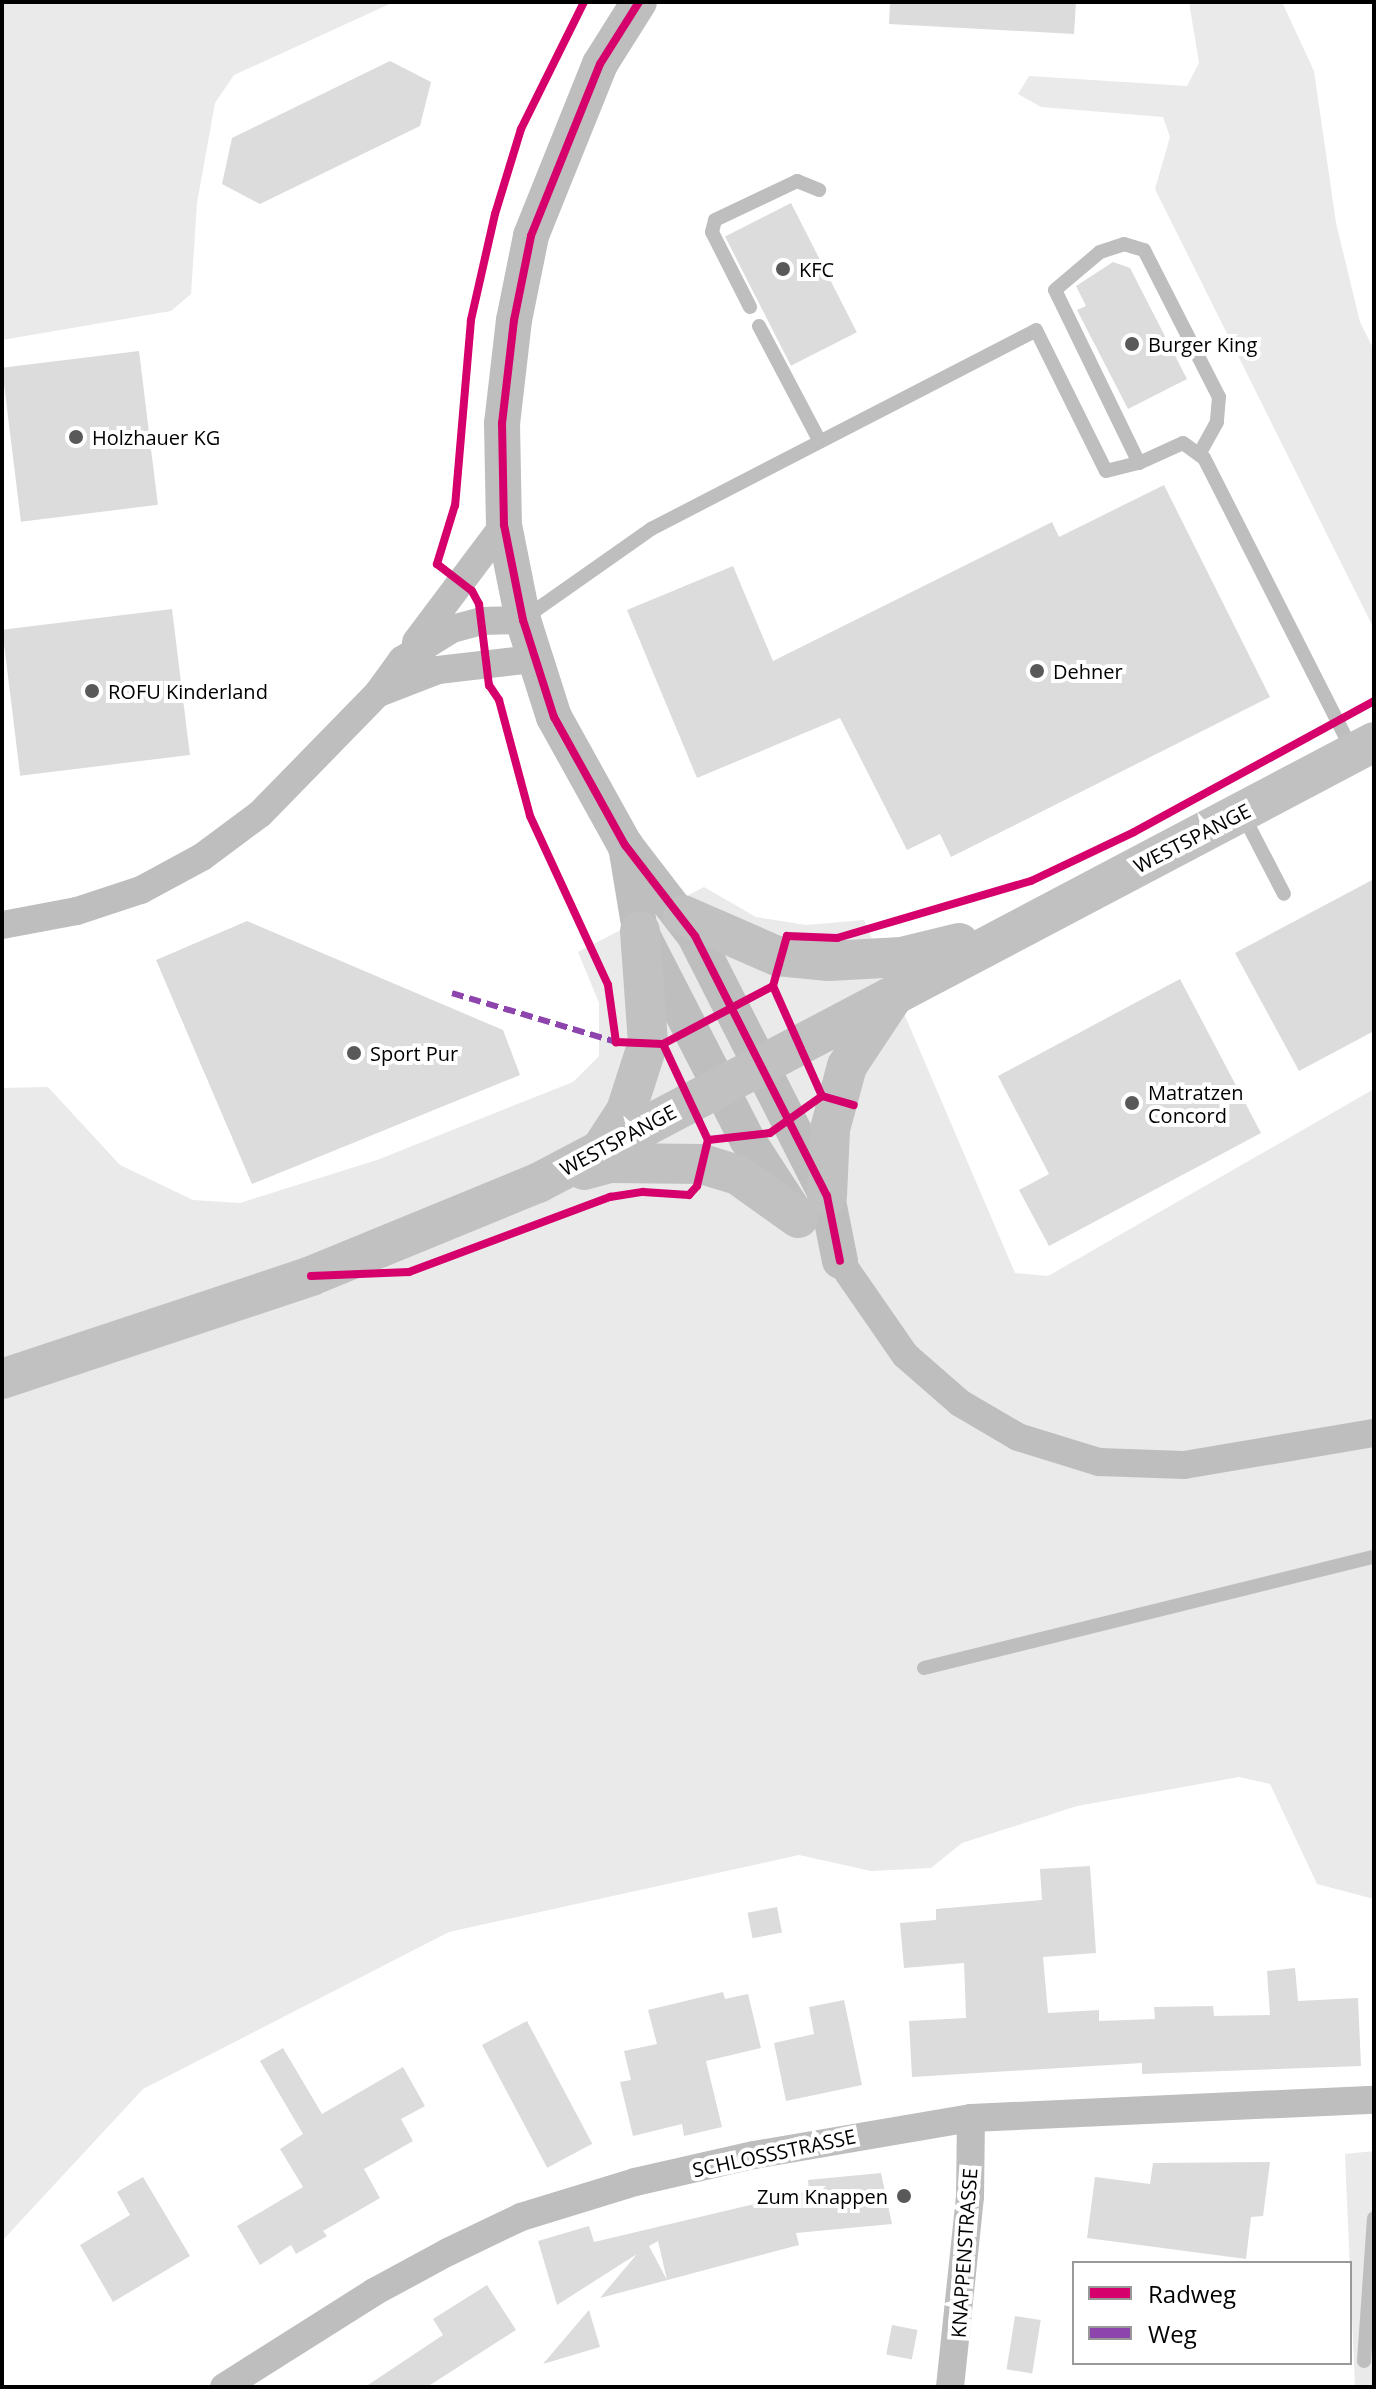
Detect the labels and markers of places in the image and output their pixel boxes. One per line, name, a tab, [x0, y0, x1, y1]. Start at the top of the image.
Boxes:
place label: KFC	[799, 257, 834, 281]
marker: KFC	[774, 260, 792, 278]
place label: Burger King	[1148, 332, 1257, 356]
marker: Burger King	[1123, 335, 1141, 353]
place label: Holzhauer KG	[92, 425, 220, 449]
marker: Holzhauer KG	[67, 428, 85, 446]
place label: Dehner	[1053, 659, 1123, 683]
marker: Dehner	[1028, 662, 1046, 680]
place label: ROFU Kinderland	[108, 679, 268, 703]
marker: ROFU Kinderland	[83, 682, 101, 700]
place label: Sport Pur	[370, 1041, 458, 1065]
marker: Sport Pur	[345, 1044, 363, 1062]
place label: Matratzen Concord	[1148, 1080, 1244, 1127]
marker: Matratzen Concord	[1123, 1094, 1141, 1112]
place label: Zum Knappen	[757, 2184, 888, 2208]
marker: Zum Knappen	[895, 2187, 913, 2205]

